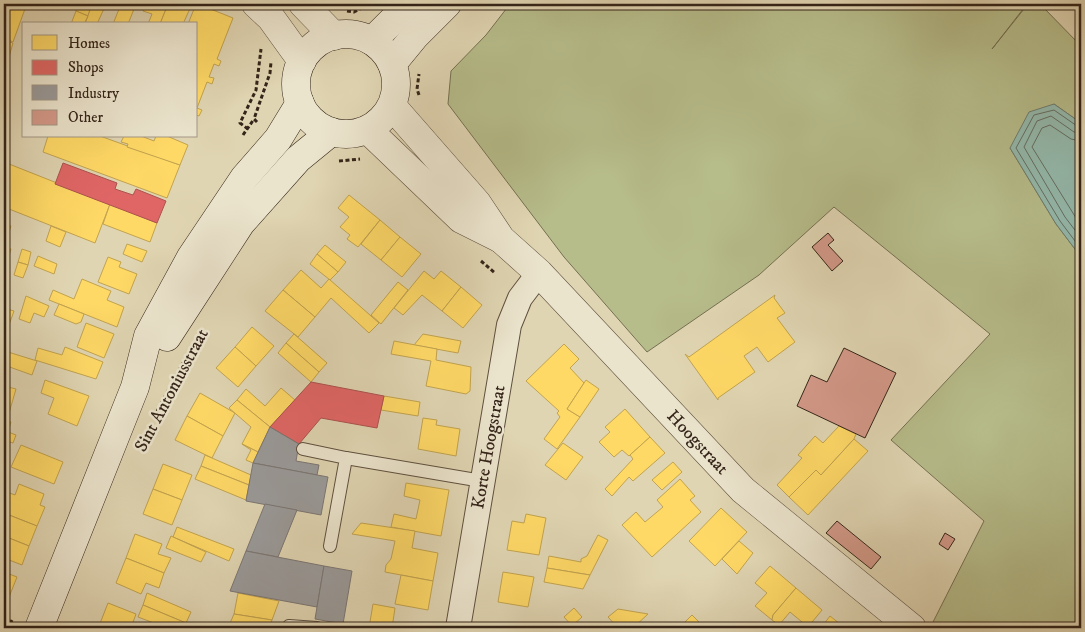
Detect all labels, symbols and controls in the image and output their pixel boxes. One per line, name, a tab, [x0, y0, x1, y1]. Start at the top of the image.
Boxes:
legend	[22, 22, 198, 138]
text: Homes	[68, 34, 110, 53]
text: Shops	[68, 58, 104, 77]
text: Industry	[68, 84, 120, 103]
text: Other	[68, 108, 103, 127]
street label: Sint Antoniusstraat	[130, 325, 214, 456]
street label: Korte Hoogstraat	[467, 383, 511, 511]
street label: Hoogstraat	[662, 406, 733, 480]

